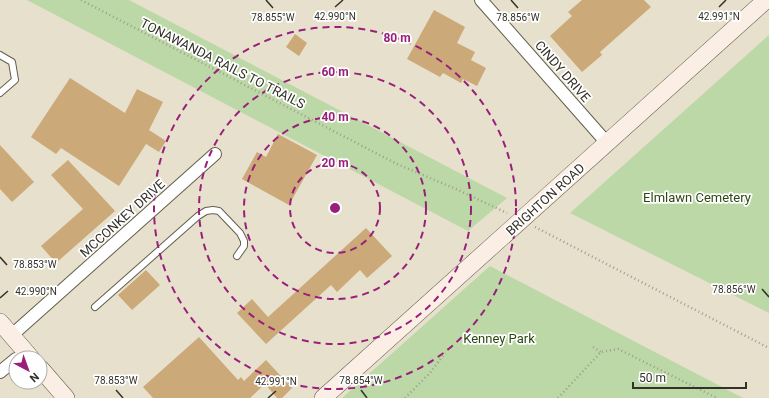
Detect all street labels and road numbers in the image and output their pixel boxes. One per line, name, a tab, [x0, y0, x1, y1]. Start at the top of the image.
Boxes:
street label: TONAWANDA RAILS TO TRAILS	[138, 15, 308, 112]
street label: CINDY DRIVE	[532, 38, 593, 105]
street label: BRIGHTON ROAD	[503, 160, 588, 239]
street label: MCCONKEY DRIVE	[77, 176, 168, 260]

